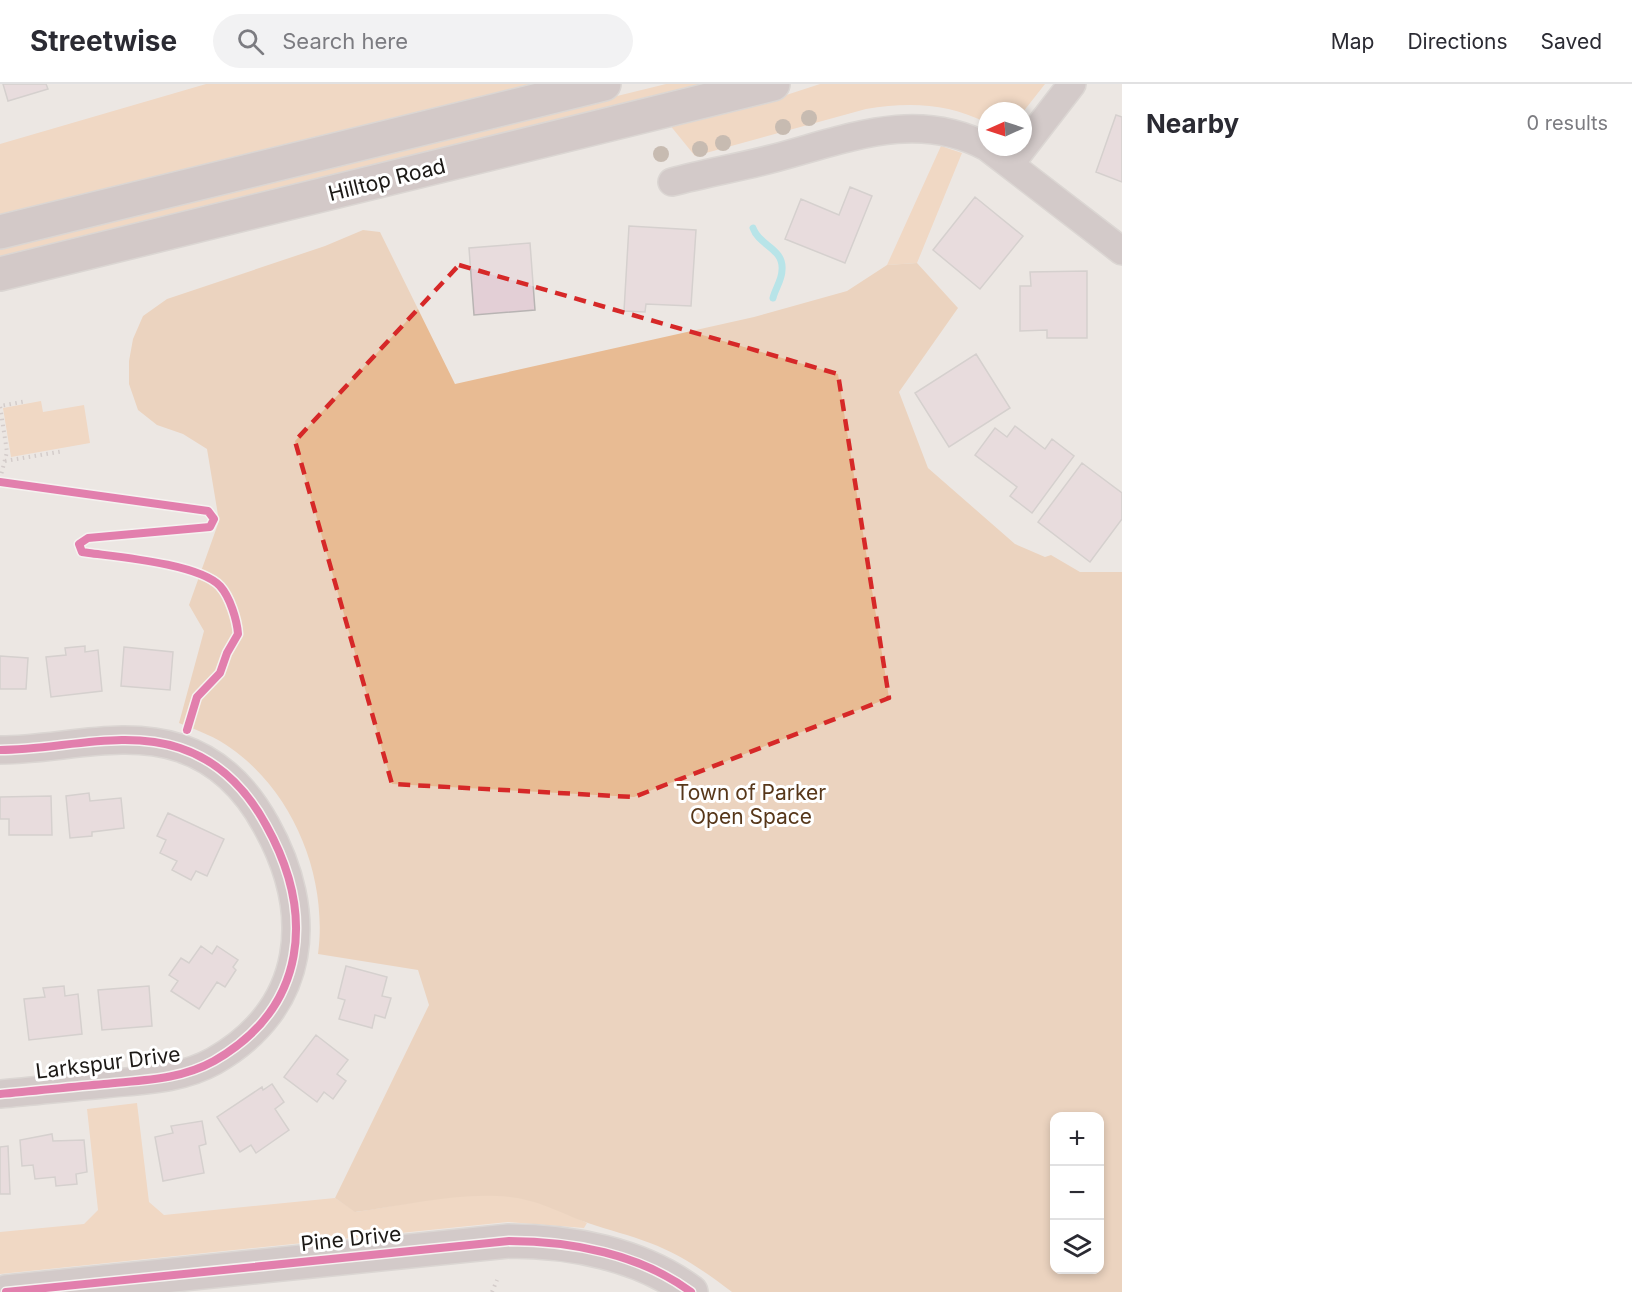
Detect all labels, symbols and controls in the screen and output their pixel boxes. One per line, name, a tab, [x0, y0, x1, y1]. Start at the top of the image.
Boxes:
search box	[213, 14, 633, 68]
text: Streetwise	[30, 24, 177, 58]
icon: search	[234, 25, 267, 58]
text: Search here	[282, 28, 408, 54]
text: Map	[1331, 29, 1374, 54]
text: Directions	[1407, 29, 1508, 54]
text: Saved	[1541, 29, 1602, 54]
north arrow	[978, 102, 1032, 156]
text: Nearby	[1146, 108, 1239, 139]
text: 0 results	[1526, 111, 1608, 135]
street label: Hilltop Road	[326, 153, 448, 206]
park label: Town of Parker Open Space	[676, 780, 826, 829]
street label: Larkspur Drive	[34, 1041, 182, 1084]
map controls	[1050, 1112, 1104, 1274]
button: +	[1050, 1112, 1104, 1166]
button: −	[1050, 1166, 1104, 1220]
button: layers	[1050, 1220, 1104, 1274]
street label: Pine Drive	[299, 1221, 403, 1256]

